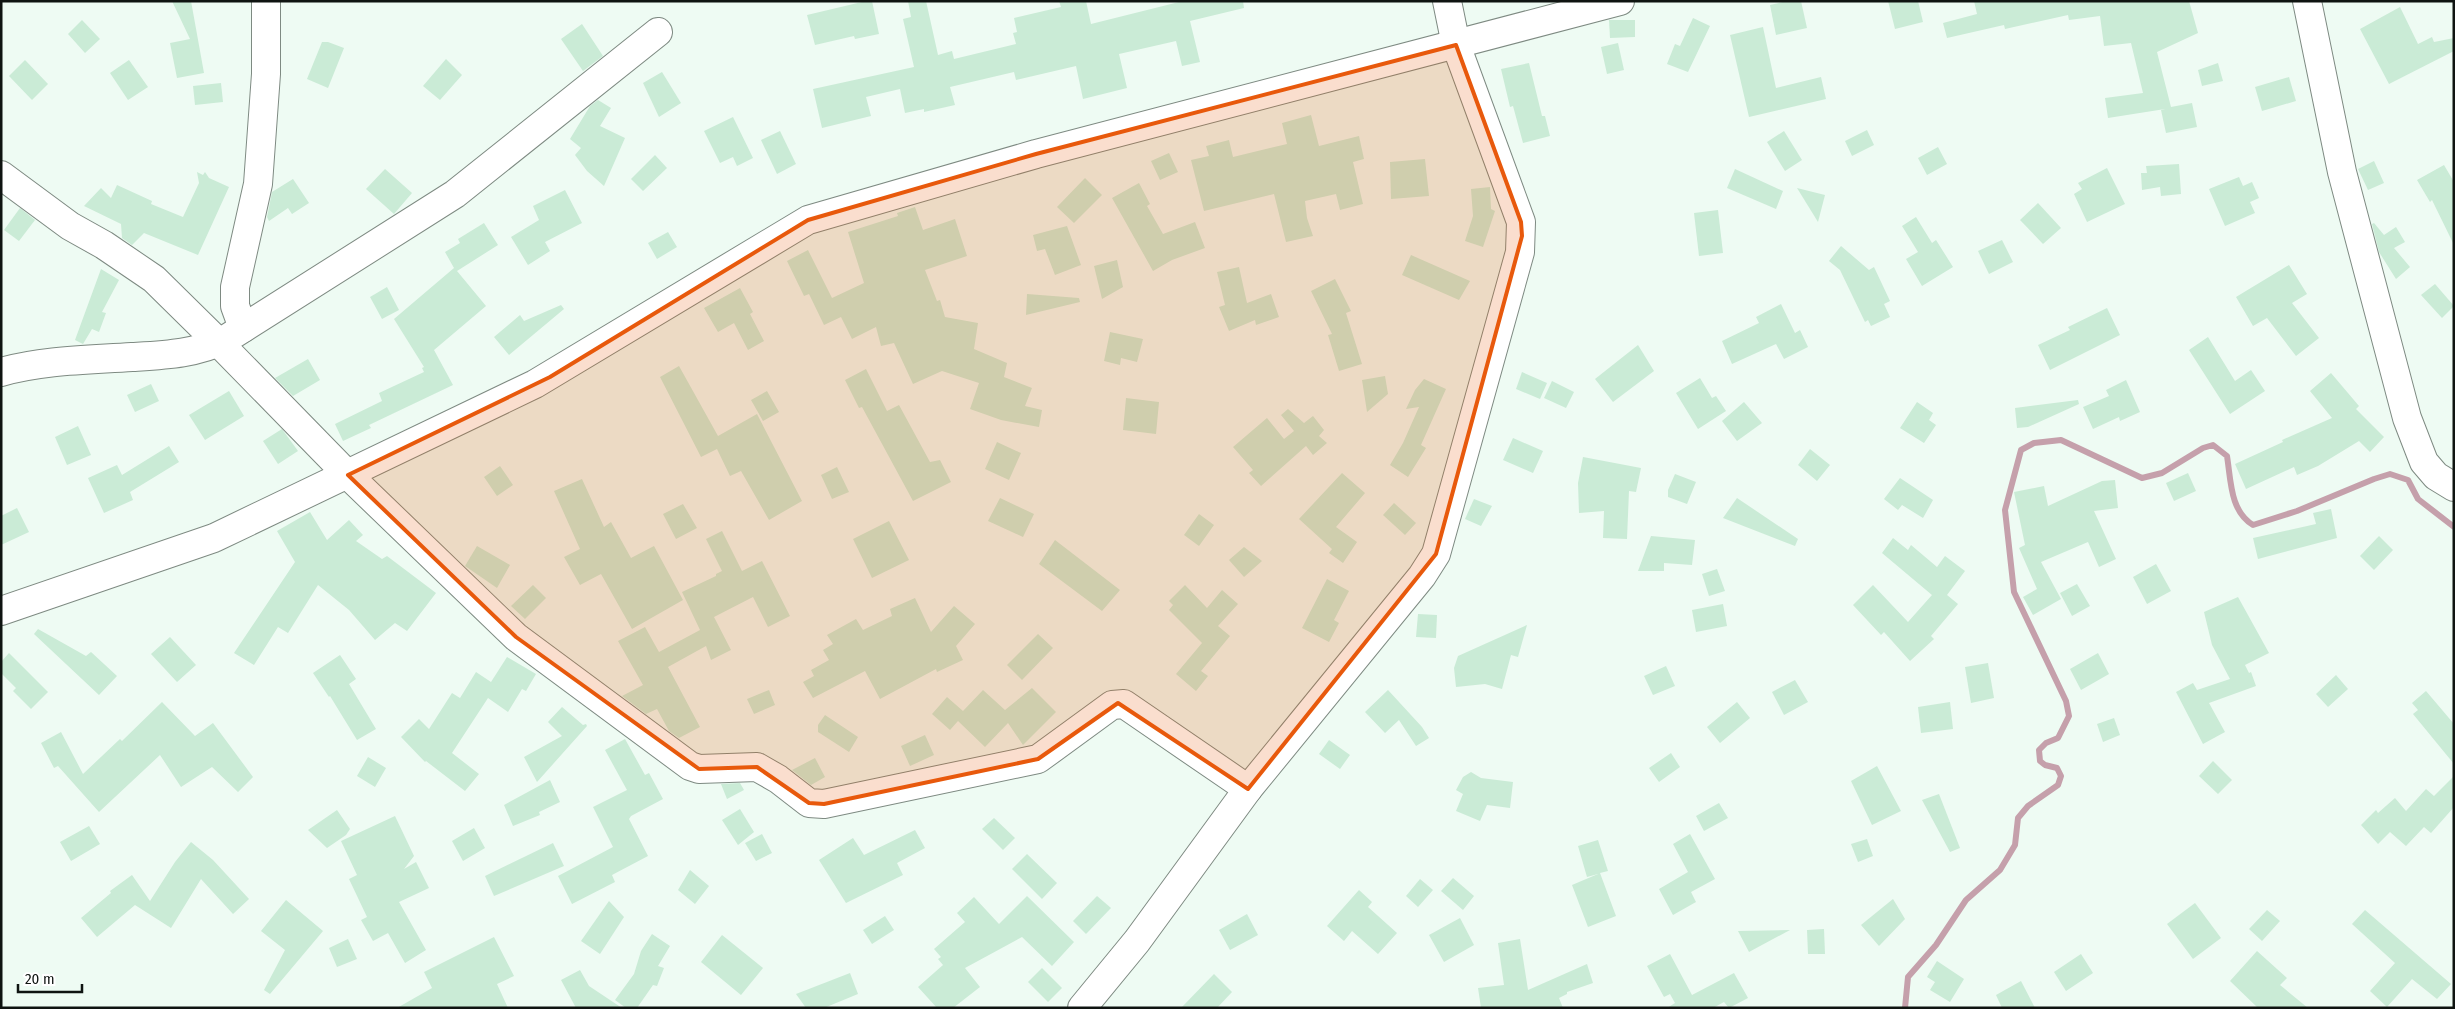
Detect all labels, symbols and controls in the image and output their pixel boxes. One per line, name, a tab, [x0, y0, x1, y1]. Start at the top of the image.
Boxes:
scale bar	[18, 962, 81, 994]
text: 20 m	[25, 970, 55, 988]

